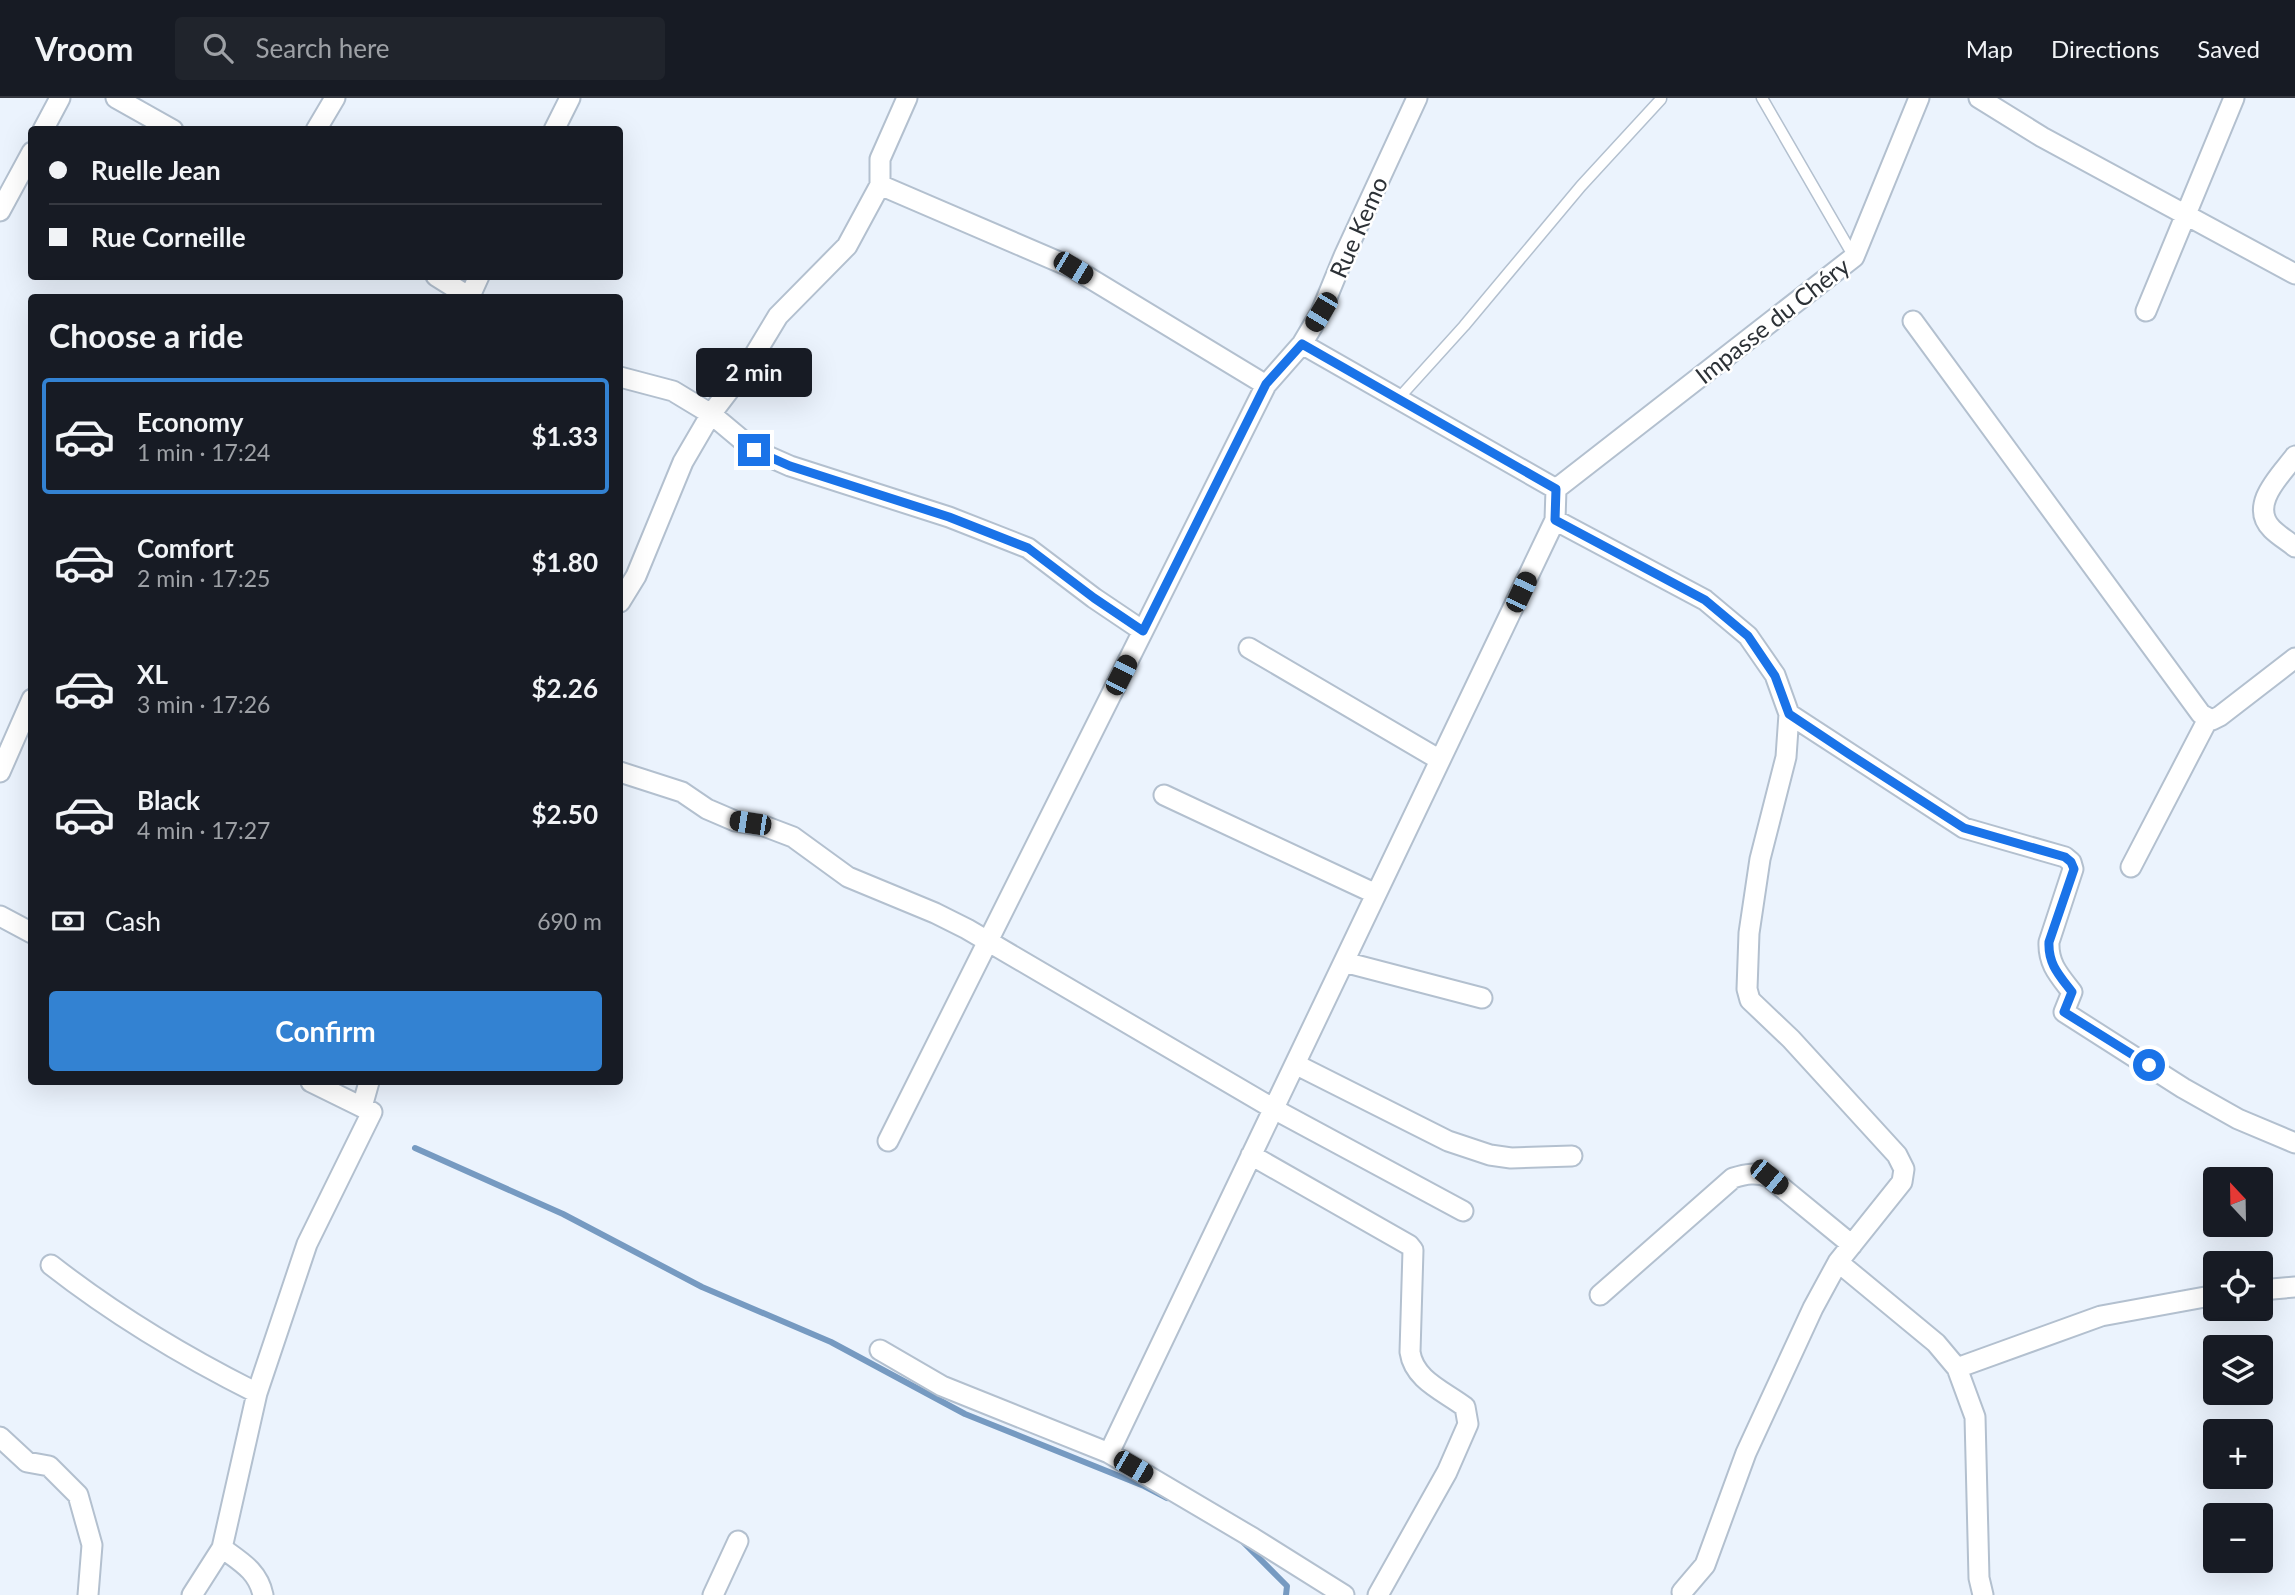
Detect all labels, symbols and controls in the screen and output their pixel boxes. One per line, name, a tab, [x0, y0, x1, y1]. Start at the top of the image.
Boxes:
search box	[175, 17, 665, 80]
text: Vroom	[35, 28, 133, 68]
icon: search	[199, 29, 237, 67]
text: Search here	[255, 32, 390, 64]
text: Map	[1966, 34, 2013, 63]
text: Directions	[2051, 34, 2159, 63]
text: Saved	[2197, 34, 2260, 63]
text: Ruelle Jean	[91, 154, 221, 186]
street label: Rue Kemo	[1323, 172, 1393, 282]
text: Rue Corneille	[91, 221, 246, 253]
car	[1050, 248, 1097, 288]
street label: Impasse du Chéry	[1689, 250, 1855, 389]
car	[1302, 289, 1341, 335]
text: Choose a ride	[49, 316, 243, 355]
callout: 2 min	[696, 348, 812, 398]
text: 2 min	[725, 358, 783, 386]
icon: car	[53, 405, 116, 468]
text: Economy	[137, 406, 243, 438]
text: $1.33	[532, 420, 598, 452]
route end	[738, 434, 770, 466]
text: 1 min · 17:24	[137, 438, 270, 466]
icon: car	[53, 531, 116, 594]
text: Comfort	[137, 532, 234, 564]
text: $1.80	[532, 546, 598, 578]
text: 2 min · 17:25	[137, 564, 270, 592]
car	[1503, 569, 1540, 615]
car	[1103, 652, 1140, 698]
icon: car	[53, 657, 116, 720]
text: XL	[137, 658, 168, 690]
text: $2.26	[532, 672, 598, 704]
text: 3 min · 17:26	[137, 690, 270, 718]
icon: car	[53, 783, 116, 846]
text: Black	[137, 784, 200, 816]
text: $2.50	[532, 798, 598, 830]
car	[728, 809, 773, 837]
text: 4 min · 17:27	[137, 816, 270, 844]
icon: cash	[49, 902, 87, 940]
text: Cash	[105, 905, 161, 937]
text: 690 m	[537, 907, 602, 935]
button: Confirm	[49, 991, 602, 1071]
route start	[2133, 1049, 2165, 1081]
car	[1747, 1156, 1792, 1198]
north arrow	[2203, 1167, 2273, 1237]
map controls	[2203, 1167, 2273, 1573]
button: locate	[2203, 1251, 2273, 1321]
button: layers	[2203, 1335, 2273, 1405]
button: +	[2203, 1419, 2273, 1489]
car	[1110, 1447, 1157, 1487]
button: −	[2203, 1503, 2273, 1573]

